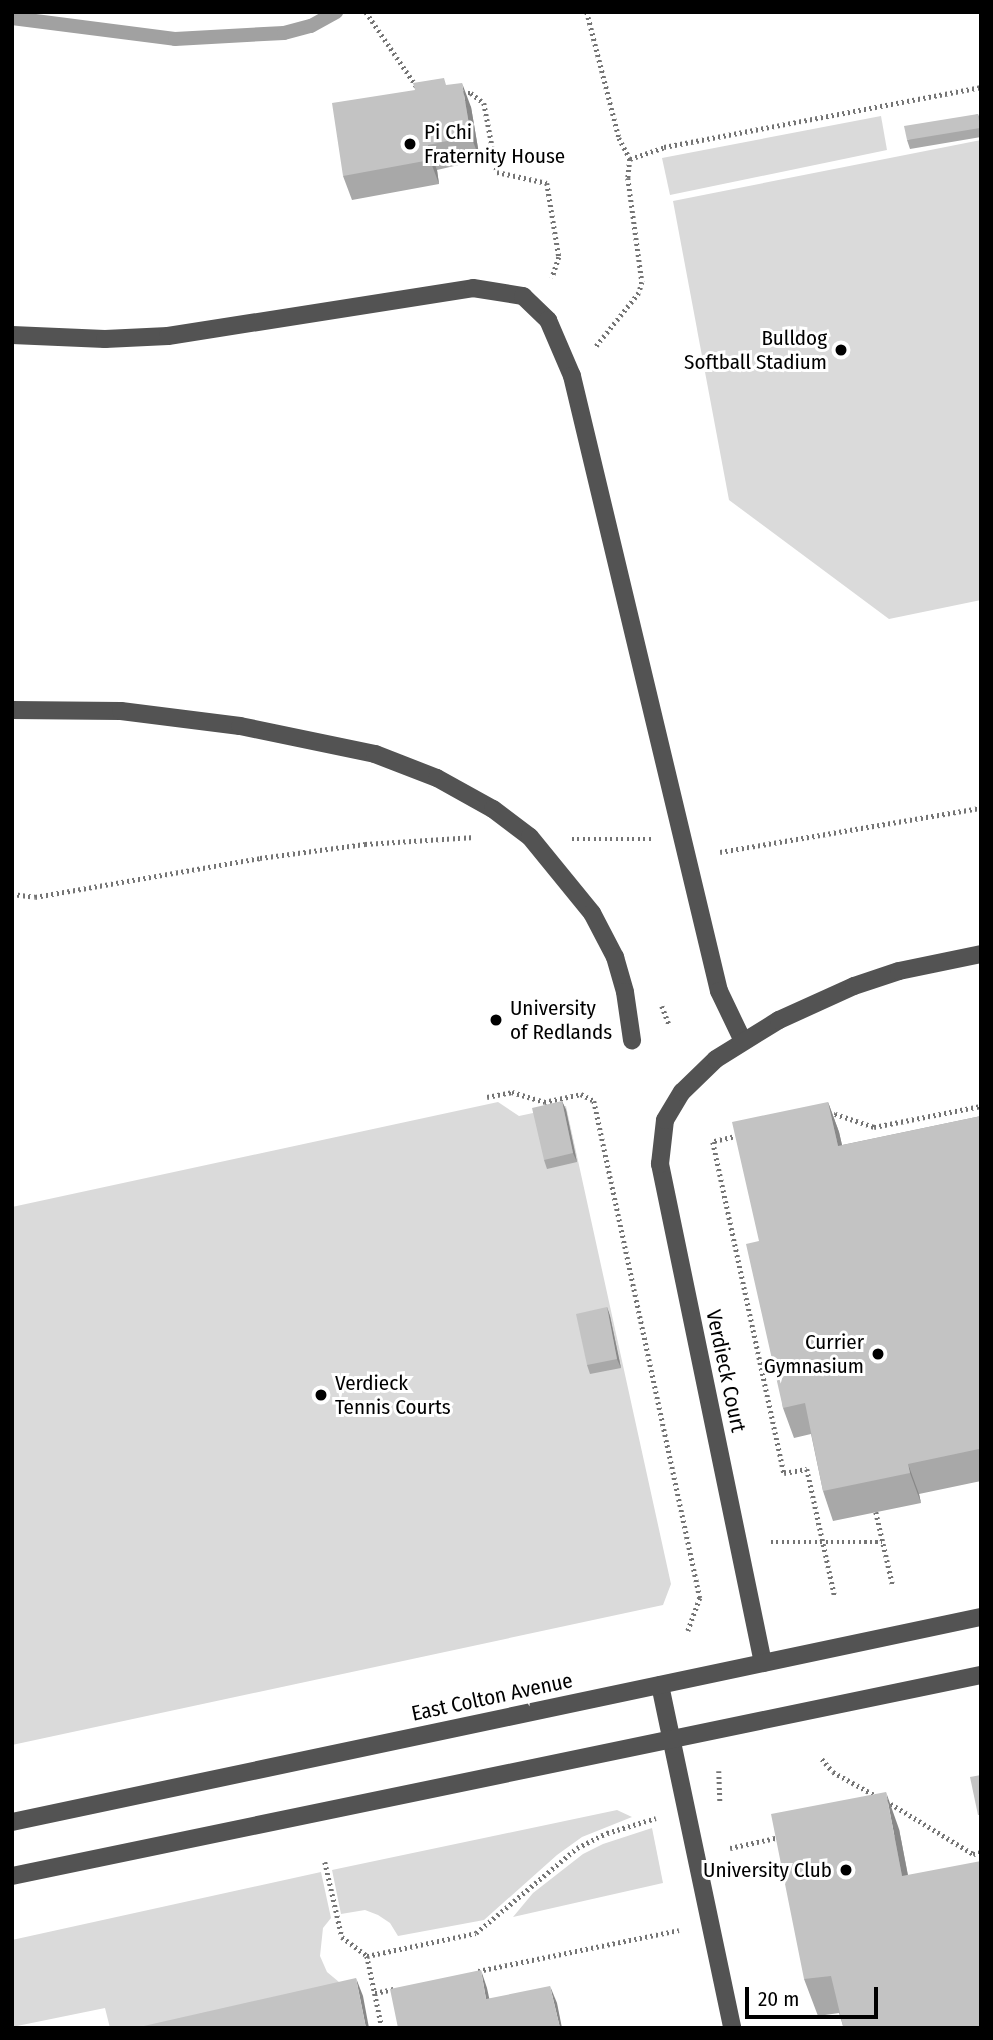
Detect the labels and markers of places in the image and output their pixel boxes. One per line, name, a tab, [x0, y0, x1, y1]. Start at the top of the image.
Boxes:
place label: Pi Chi Fraternity House	[424, 119, 565, 169]
marker: Pi Chi Fraternity House	[402, 136, 418, 152]
place label: Bulldog Softball Stadium	[684, 325, 827, 375]
marker: Bulldog Softball Stadium	[833, 342, 849, 358]
place label: University of Redlands	[510, 995, 612, 1045]
marker: University of Redlands	[488, 1012, 504, 1028]
place label: Currier Gymnasium	[764, 1329, 864, 1379]
marker: Currier Gymnasium	[870, 1346, 886, 1362]
place label: Verdieck Tennis Courts	[335, 1370, 451, 1420]
marker: Verdieck Tennis Courts	[313, 1387, 329, 1403]
place label: University Club	[703, 1857, 832, 1883]
marker: University Club	[838, 1862, 854, 1878]

